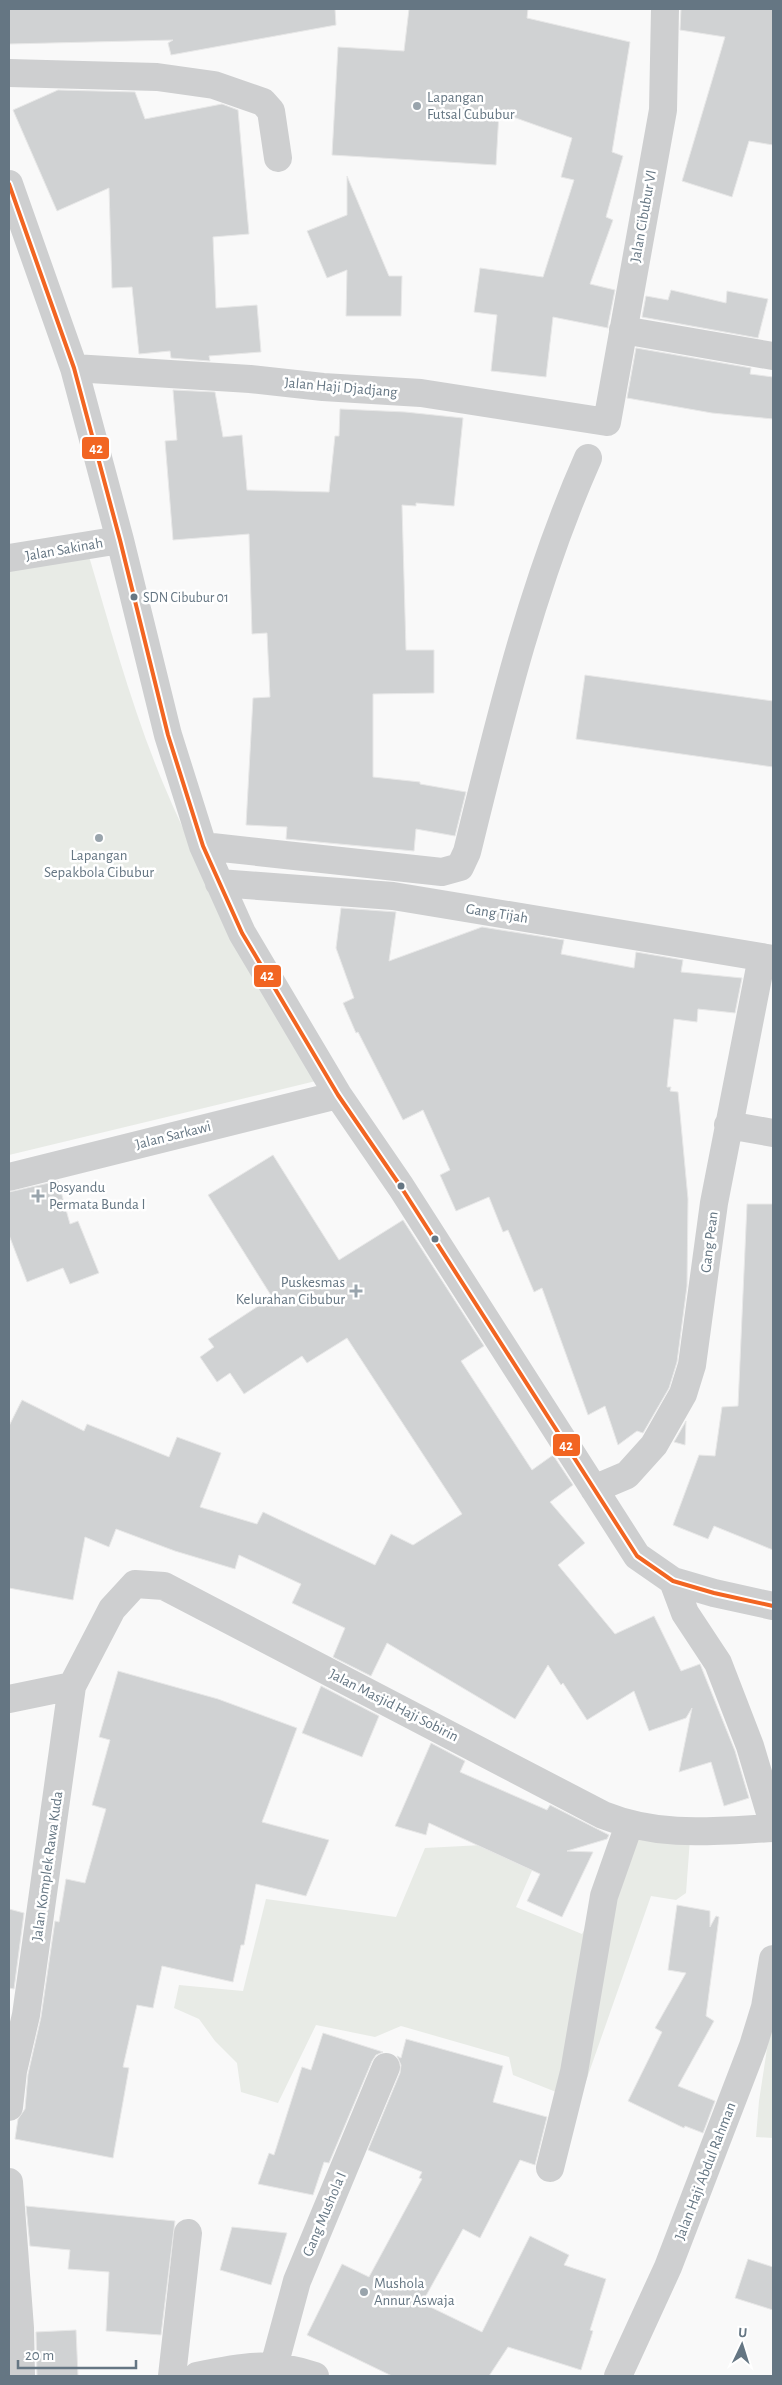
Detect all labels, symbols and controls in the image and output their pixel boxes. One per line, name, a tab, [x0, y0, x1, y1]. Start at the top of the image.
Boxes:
place label: Lapangan Futsal Cububur	[427, 90, 515, 122]
marker: Lapangan Futsal Cububur	[411, 100, 423, 112]
street label: Jalan Cibubur VI	[628, 169, 659, 264]
street label: Jalan Haji Djadjang	[284, 375, 399, 400]
line badge: 42	[81, 436, 110, 460]
text: 42	[89, 442, 103, 456]
street label: Jalan Sakinah	[24, 535, 104, 564]
place label: SDN Cibubur 01	[143, 591, 229, 605]
marker: SDN Cibubur 01	[129, 592, 139, 602]
marker: Lapangan Sepakbola Cibubur	[93, 832, 105, 844]
place label: Lapangan Sepakbola Cibubur	[44, 848, 154, 880]
street label: Gang Tijah	[465, 901, 529, 926]
line badge: 42	[253, 964, 282, 988]
text: 42	[260, 969, 274, 983]
street label: Jalan Sarkawi	[134, 1119, 212, 1152]
place label: Posyandu Permata Bunda I	[49, 1180, 146, 1212]
unlabelled marker	[396, 1181, 406, 1191]
marker: Posyandu Permata Bunda I	[31, 1189, 45, 1203]
street label: Gang Pean	[698, 1210, 721, 1274]
unlabelled marker	[430, 1234, 440, 1244]
place label: Puskesmas Kelurahan Cibubur	[236, 1275, 345, 1307]
marker: Puskesmas Kelurahan Cibubur	[349, 1284, 363, 1298]
line badge: 42	[552, 1433, 581, 1457]
text: 42	[559, 1439, 573, 1453]
street label: Jalan Masjid Haji Sobirin	[327, 1666, 461, 1745]
street label: Jalan Komplek Rawa Kuda	[30, 1790, 65, 1942]
street label: Jalan Haji Abdul Rahman	[672, 2100, 739, 2242]
street label: Gang Mushola I	[300, 2170, 349, 2259]
place label: Mushola Annur Aswaja	[374, 2276, 455, 2308]
marker: Mushola Annur Aswaja	[358, 2286, 370, 2298]
north arrow	[717, 2320, 767, 2370]
text: U	[738, 2326, 748, 2340]
scale bar	[18, 2338, 135, 2370]
text: 20 m	[25, 2348, 54, 2363]

